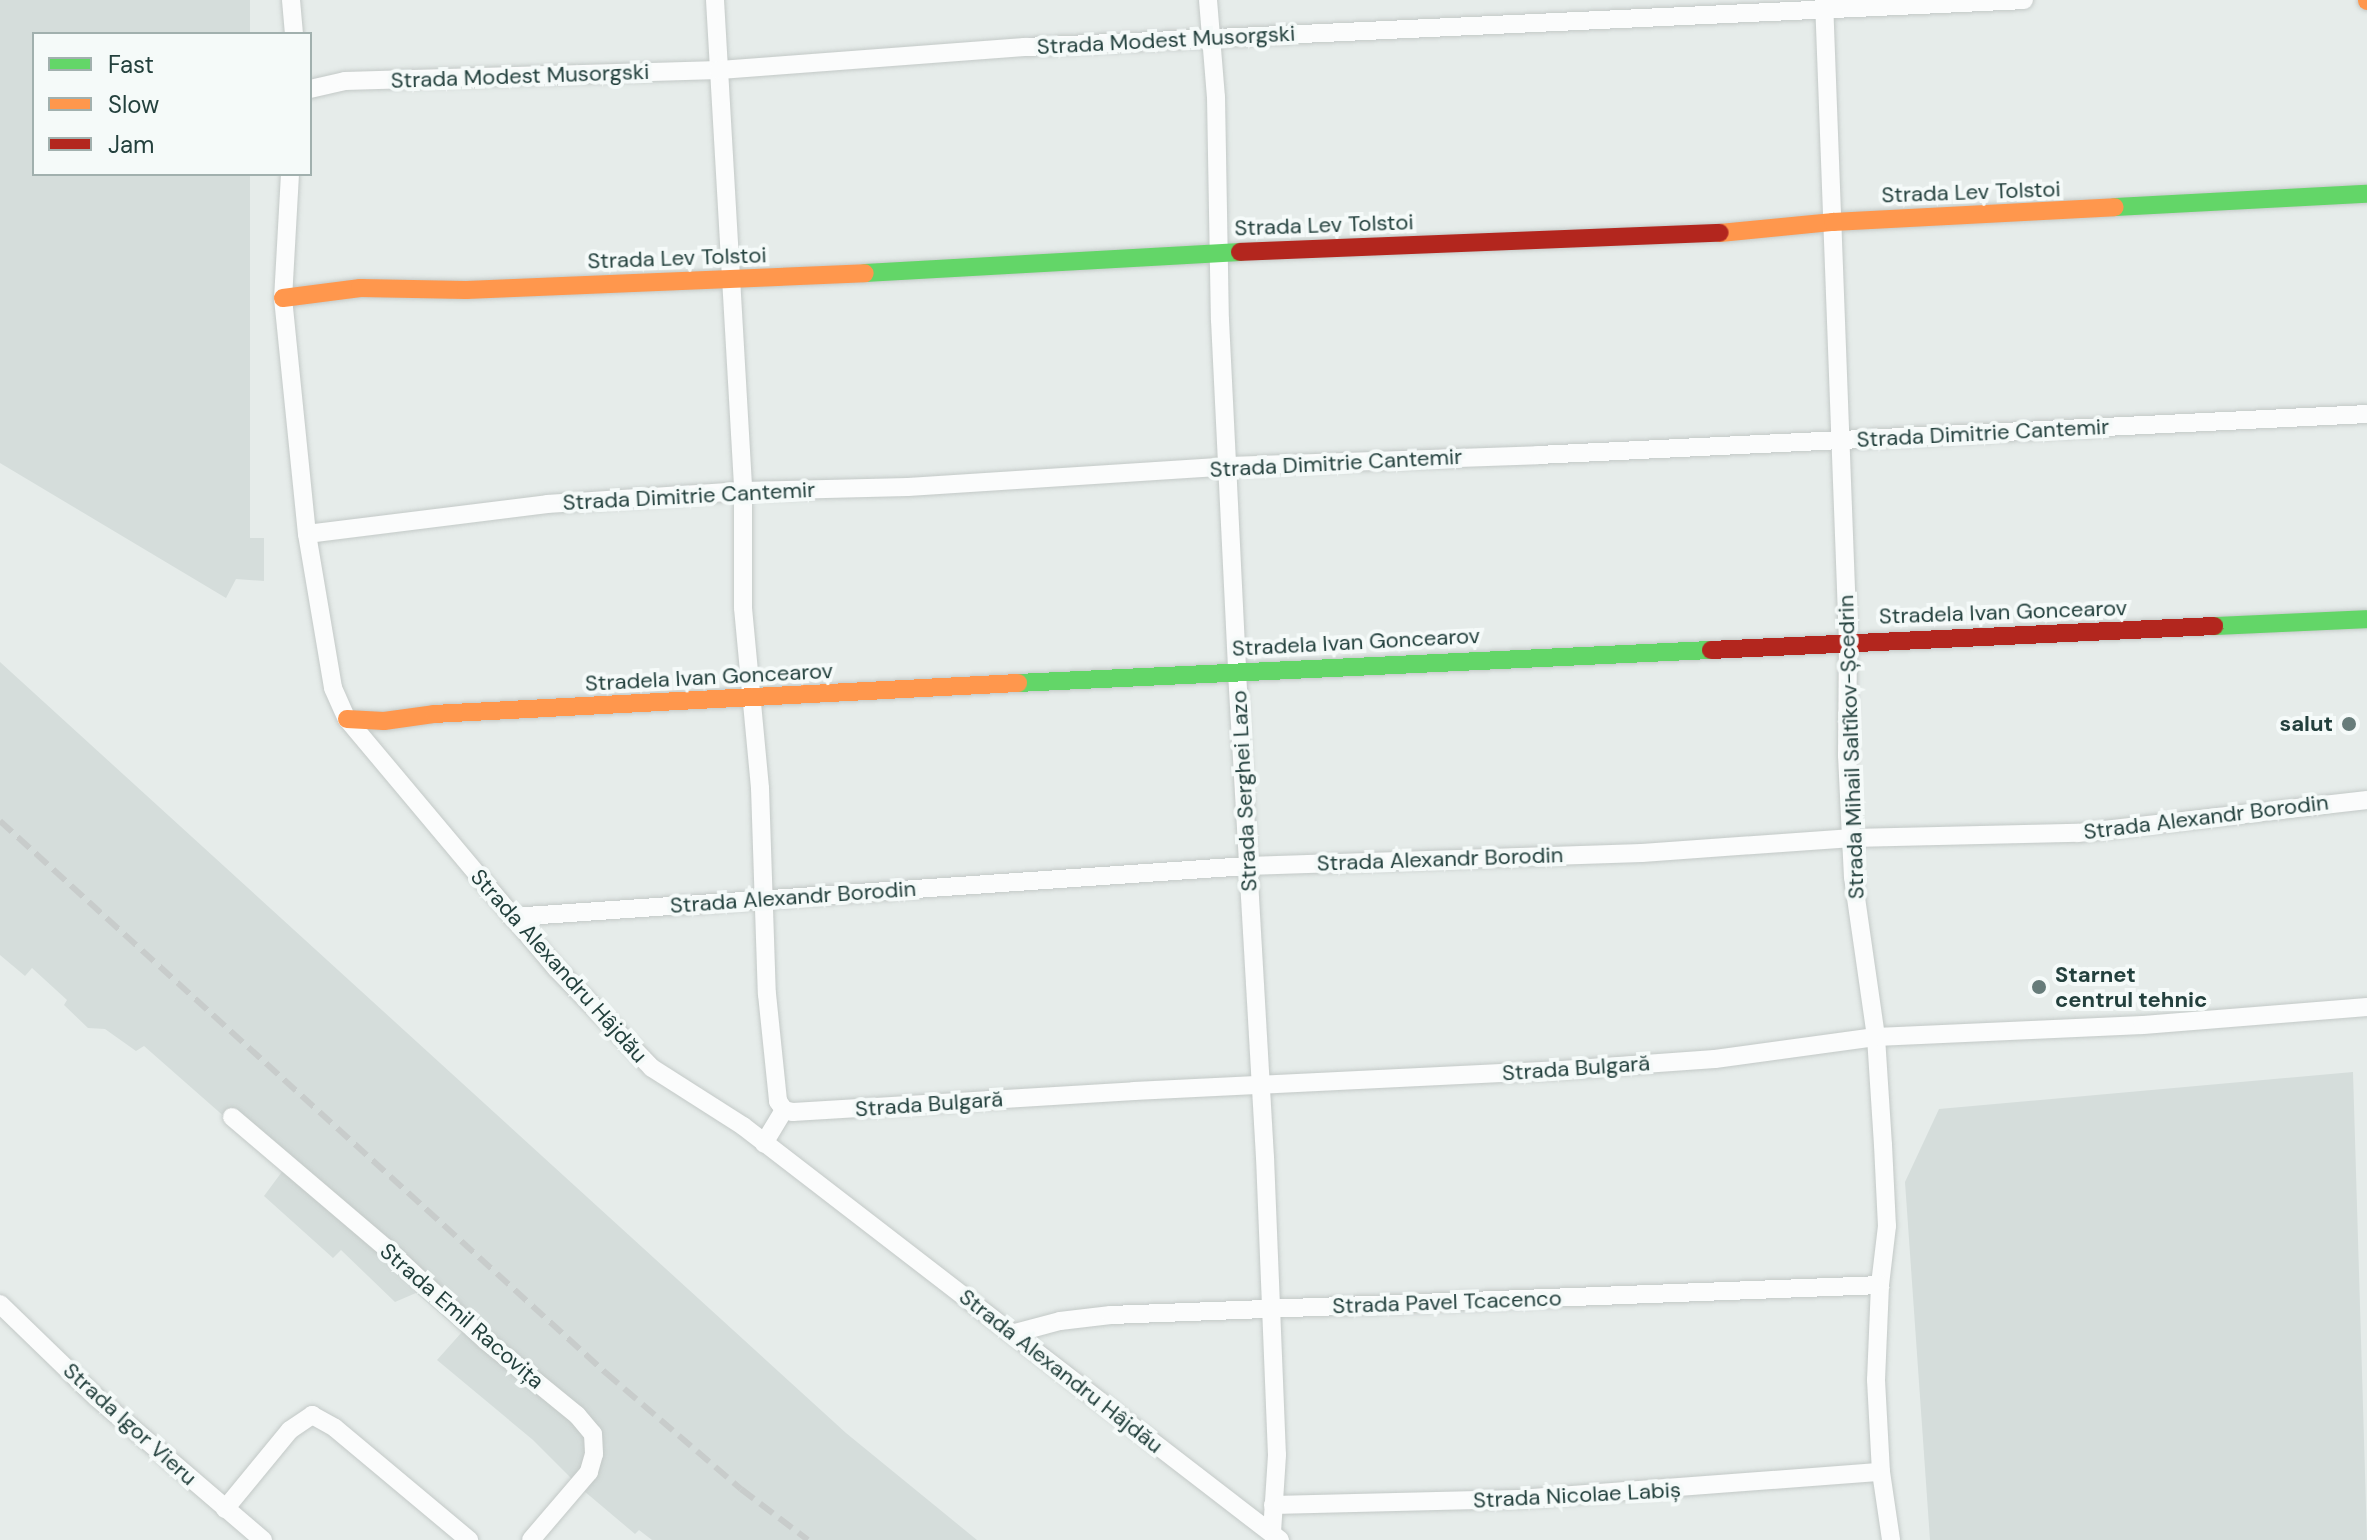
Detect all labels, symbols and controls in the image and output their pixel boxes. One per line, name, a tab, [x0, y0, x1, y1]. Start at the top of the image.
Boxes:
street label: Strada Modest Musorgski	[1036, 20, 1296, 60]
legend	[32, 32, 312, 176]
text: Fast	[108, 49, 154, 80]
street label: Strada Modest Musorgski	[390, 58, 650, 94]
text: Slow	[108, 89, 159, 120]
text: Jam	[108, 129, 154, 160]
street label: Strada Lev Tolstoi	[1881, 176, 2061, 208]
street label: Strada Lev Tolstoi	[1234, 209, 1414, 241]
street label: Strada Lev Tolstoi	[587, 242, 767, 274]
street label: Strada Dimitrie Cantemir	[1856, 413, 2110, 453]
street label: Strada Dimitrie Cantemir	[1209, 443, 1463, 483]
street label: Strada Dimitrie Cantemir	[562, 476, 816, 516]
street label: Strada Mihail Saltîkov-Șcedrin	[1832, 594, 1870, 900]
street label: Stradela Ivan Goncearov	[1878, 594, 2128, 630]
street label: Stradela Ivan Goncearov	[1231, 622, 1481, 662]
street label: Stradela Ivan Goncearov	[584, 657, 834, 697]
street label: Strada Serghei Lazo	[1226, 690, 1262, 892]
place label: salut	[2279, 711, 2333, 737]
marker: salut	[2340, 715, 2358, 733]
street label: Strada Alexandr Borodin	[2082, 789, 2330, 845]
street label: Strada Alexandr Borodin	[1316, 842, 1564, 876]
street label: Strada Alexandru Hâjdău	[465, 864, 653, 1068]
street label: Strada Alexandr Borodin	[669, 875, 917, 919]
place label: Starnet centrul tehnic	[2055, 961, 2207, 1012]
marker: Starnet centrul tehnic	[2030, 978, 2048, 996]
street label: Strada Bulgară	[1501, 1050, 1651, 1086]
street label: Strada Bulgară	[854, 1086, 1004, 1122]
street label: Strada Emil Racovița	[375, 1238, 549, 1394]
street label: Strada Alexandru Hâjdău	[954, 1283, 1168, 1459]
street label: Strada Pavel Tcacenco	[1332, 1285, 1562, 1319]
street label: Strada Igor Vieru	[58, 1357, 202, 1491]
street label: Strada Nicolae Labiș	[1472, 1476, 1682, 1514]

